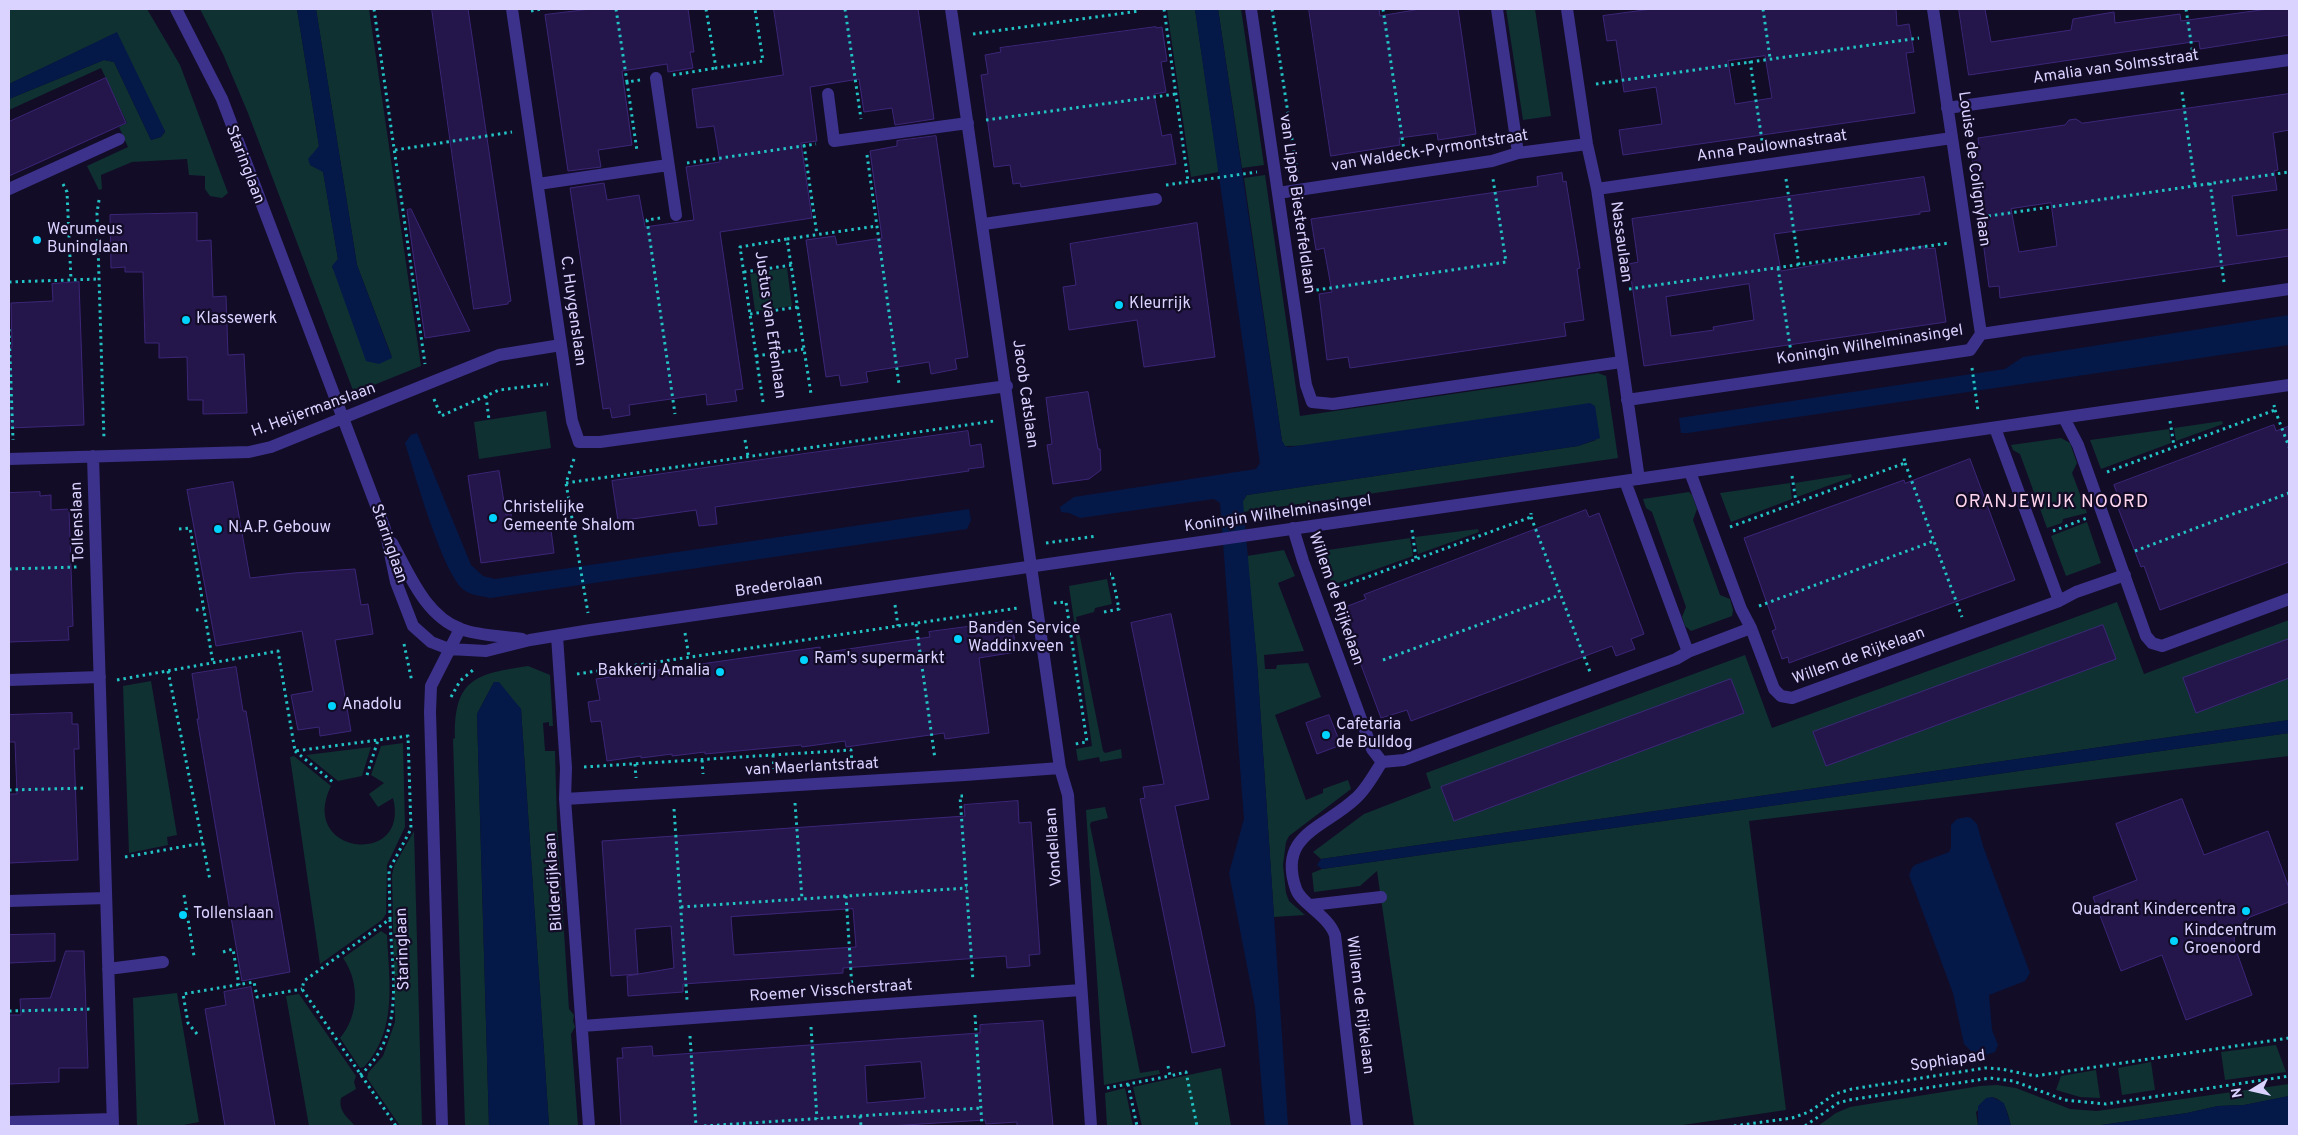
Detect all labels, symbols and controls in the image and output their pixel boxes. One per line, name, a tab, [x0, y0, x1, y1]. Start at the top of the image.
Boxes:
street label: Amalia van Solmsstraat	[2032, 47, 2200, 89]
street label: Louise de Colignylaan	[1953, 90, 1993, 248]
street label: van Lippe Biesterfeldlaan	[1274, 113, 1318, 295]
street label: Staringlaan	[220, 123, 268, 207]
street label: van Waldeck-Pyrmontstraat	[1330, 127, 1530, 177]
street label: Anna Paulownastraat	[1695, 127, 1849, 167]
street label: Nassaulaan	[1605, 200, 1635, 284]
place label: Werumeus Buninglaan	[47, 221, 128, 259]
marker: Werumeus Buninglaan	[31, 234, 43, 246]
street label: Justus van Effenlaan	[749, 250, 789, 400]
street label: C. Huygenslaan	[555, 255, 589, 367]
place label: Kleurrijk	[1129, 295, 1191, 315]
marker: Kleurrijk	[1113, 299, 1125, 311]
place label: Klassewerk	[196, 310, 277, 330]
marker: Klassewerk	[180, 314, 192, 326]
street label: Koningin Wilhelminasingel	[1775, 322, 1965, 370]
street label: Jacob Catslaan	[1007, 338, 1041, 450]
street label: H. Heijermanslaan	[249, 380, 379, 442]
street label: Tollenslaan	[68, 481, 90, 563]
street label: Koningin Wilhelminasingel	[1183, 492, 1373, 538]
district label: ORANJEWIJK NOORD	[1953, 492, 2151, 514]
place label: Christelijke Gemeente Shalom	[503, 499, 635, 537]
street label: Staringlaan	[365, 502, 411, 586]
marker: Christelijke Gemeente Shalom	[487, 512, 499, 524]
place label: N.A.P. Gebouw	[228, 519, 331, 539]
marker: N.A.P. Gebouw	[212, 523, 224, 535]
street label: Willem de Rijkelaan	[1303, 530, 1367, 668]
street label: Brederolaan	[734, 571, 824, 603]
place label: Banden Service Waddinxveen	[968, 620, 1080, 658]
street label: Willem de Rijkelaan	[1790, 624, 1928, 690]
marker: Banden Service Waddinxveen	[952, 633, 964, 645]
place label: Ram's supermarkt	[814, 650, 945, 670]
marker: Ram's supermarkt	[798, 654, 810, 666]
place label: Bakkerij Amalia	[598, 662, 710, 682]
marker: Bakkerij Amalia	[714, 666, 726, 678]
place label: Anadolu	[342, 696, 402, 716]
marker: Anadolu	[326, 700, 338, 712]
place label: Cafetaria de Bulldog	[1336, 716, 1412, 754]
marker: Cafetaria de Bulldog	[1320, 729, 1332, 741]
street label: van Maerlantstraat	[745, 755, 879, 781]
street label: Vondellaan	[1043, 807, 1067, 887]
street label: Bilderdijklaan	[542, 832, 568, 932]
place label: Quadrant Kindercentra	[2072, 901, 2236, 921]
place label: Tollenslaan	[193, 905, 274, 925]
marker: Quadrant Kindercentra	[2240, 905, 2252, 917]
street label: Staringlaan	[393, 907, 415, 991]
marker: Tollenslaan	[177, 909, 189, 921]
place label: Kindcentrum Groenoord	[2184, 922, 2277, 960]
street label: Willem de Rijkelaan	[1341, 935, 1377, 1075]
marker: Kindcentrum Groenoord	[2168, 935, 2180, 947]
street label: Roemer Visscherstraat	[749, 977, 913, 1007]
street label: Sophiapad	[1909, 1047, 1987, 1077]
north arrow	[2228, 1065, 2278, 1115]
text: N	[2228, 1086, 2247, 1099]

